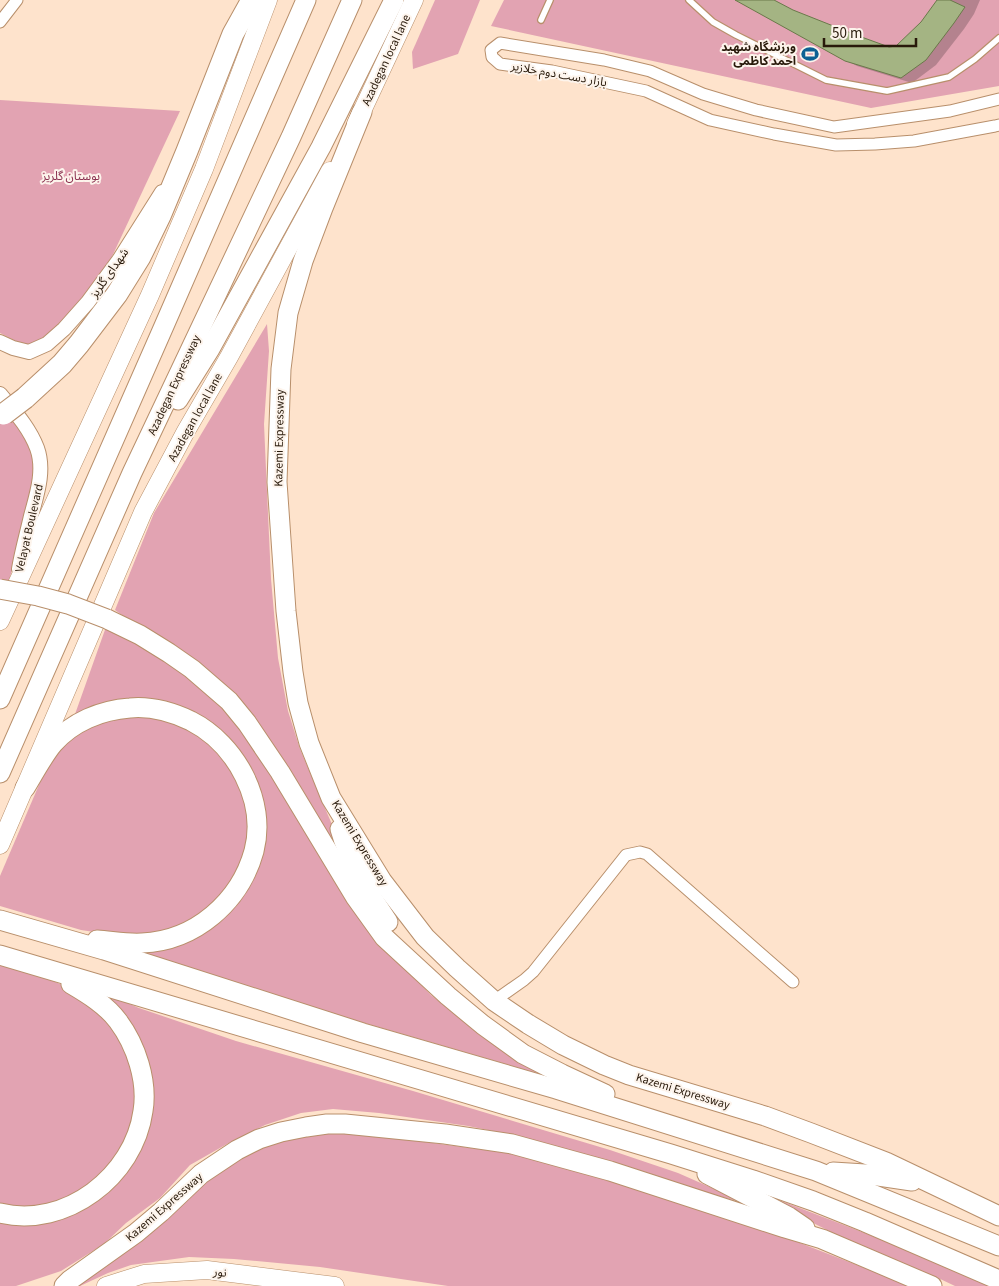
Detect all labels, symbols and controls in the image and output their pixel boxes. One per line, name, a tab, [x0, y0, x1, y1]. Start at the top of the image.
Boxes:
street label: Azadegan local lane	[358, 12, 415, 109]
scale bar	[824, 15, 916, 47]
text: 50 m	[832, 23, 862, 44]
place label: ورزشگاه شهید احمد کاظمی	[721, 39, 796, 70]
sports icon: ورزشگاه شهید احمد کاظمی	[800, 44, 820, 64]
street label: بازار دست دوم خلازیر	[509, 58, 608, 91]
park label: بوستان گلریز	[41, 168, 100, 185]
street label: شهدای گلریز	[85, 245, 133, 303]
street label: Azadegan Expressway	[144, 332, 205, 438]
street label: Azadegan local lane	[164, 370, 227, 465]
street label: Kazemi Expressway	[270, 389, 289, 487]
street label: Velayat Boulevard	[11, 482, 48, 574]
street label: Kazemi Expressway	[327, 797, 392, 890]
street label: Kazemi Expressway	[634, 1069, 732, 1114]
street label: Kazemi Expressway	[122, 1169, 207, 1246]
street label: نور	[211, 1263, 228, 1282]

